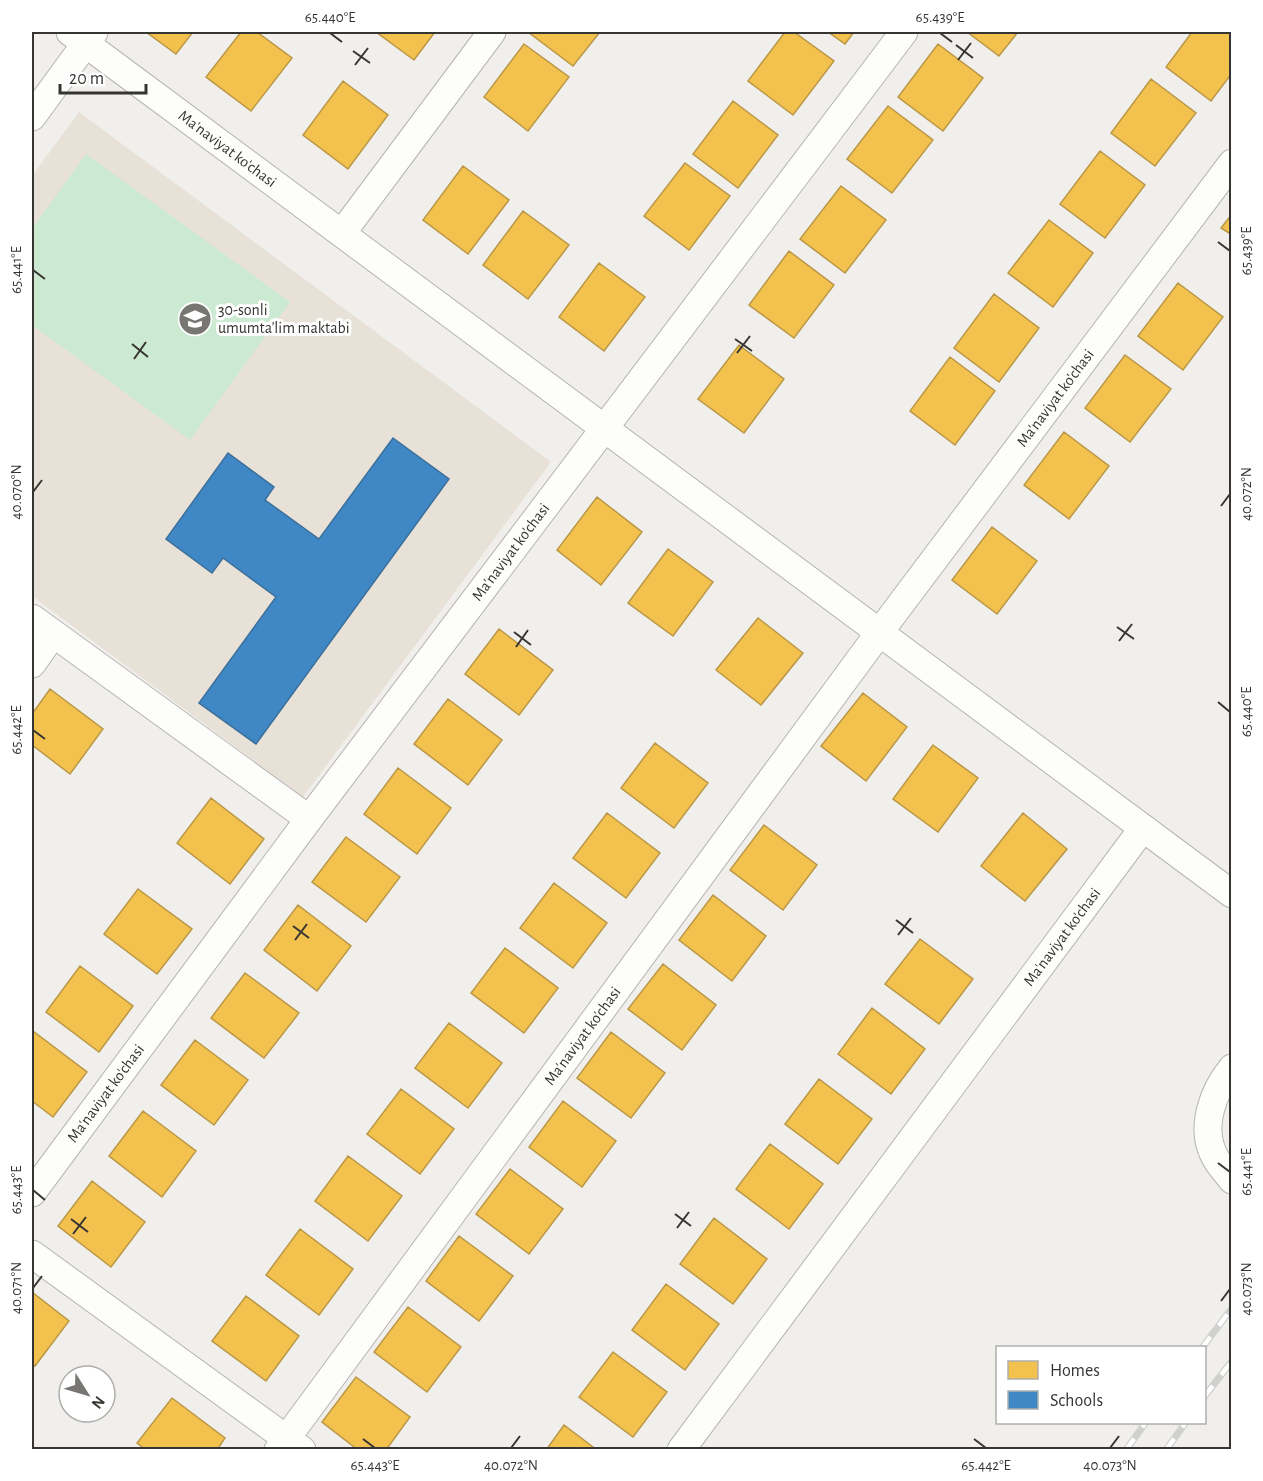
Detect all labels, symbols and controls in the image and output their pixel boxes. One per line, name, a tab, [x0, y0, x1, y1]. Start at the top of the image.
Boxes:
text: 65.440°E	[305, 10, 355, 25]
text: 65.439°E	[916, 10, 964, 25]
scale bar	[60, 57, 146, 95]
text: 20 m	[69, 70, 104, 88]
street label: Ma'naviyat ko'chasi	[175, 107, 279, 190]
text: 65.439°E	[1239, 227, 1254, 275]
text: 65.441°E	[9, 246, 24, 294]
school or university icon: 30-sonli umumta'lim maktabi	[177, 301, 213, 337]
place label: 30-sonli umumta'lim maktabi	[218, 302, 350, 336]
street label: Ma'naviyat ko'chasi	[1014, 346, 1097, 450]
text: 40.070°N	[9, 464, 24, 520]
text: 40.072°N	[1239, 467, 1254, 521]
street label: Ma'naviyat ko'chasi	[469, 500, 553, 604]
text: 65.440°E	[1239, 687, 1254, 737]
text: 65.442°E	[9, 705, 24, 755]
street label: Ma'naviyat ko'chasi	[1021, 885, 1103, 989]
street label: Ma'naviyat ko'chasi	[541, 984, 624, 1088]
street label: Ma'naviyat ko'chasi	[64, 1041, 147, 1145]
text: 65.441°E	[1239, 1148, 1254, 1196]
text: 65.443°E	[9, 1166, 24, 1215]
text: 40.071°N	[9, 1262, 24, 1314]
text: 40.073°N	[1239, 1262, 1254, 1316]
legend	[996, 1346, 1206, 1424]
text: Homes	[1050, 1362, 1100, 1380]
north arrow	[57, 1364, 117, 1424]
text: Schools	[1050, 1392, 1103, 1410]
text: N	[88, 1393, 108, 1412]
text: 65.443°E	[351, 1458, 400, 1473]
text: 40.072°N	[484, 1458, 538, 1473]
text: 65.442°E	[961, 1458, 1011, 1473]
text: 40.073°N	[1083, 1458, 1137, 1473]

